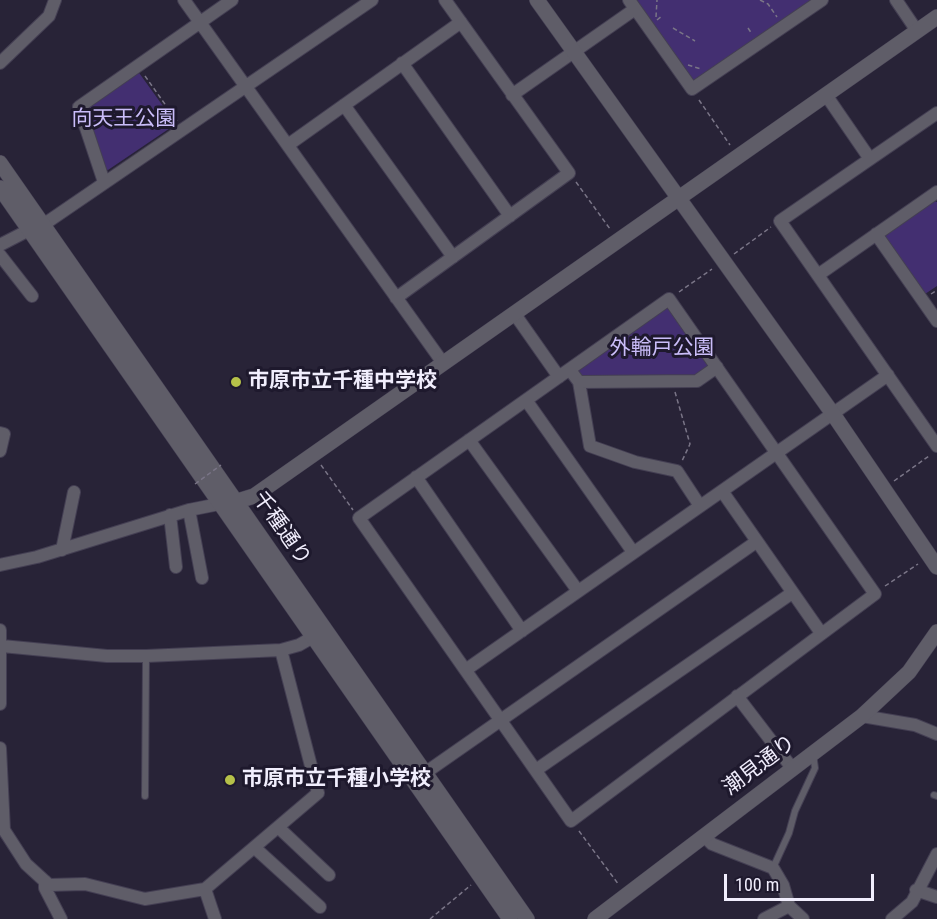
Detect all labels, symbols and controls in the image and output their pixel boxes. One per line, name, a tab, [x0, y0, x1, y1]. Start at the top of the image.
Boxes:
park label: 向天王公園	[72, 107, 176, 133]
park label: 外輪戸公園	[610, 336, 714, 362]
place label: 市原市立千種中学校	[248, 369, 437, 395]
marker: 市原市立千種中学校	[229, 375, 243, 389]
street label: 千種通り	[247, 487, 315, 571]
street label: 潮見通り	[719, 731, 801, 801]
place label: 市原市立千種小学校	[242, 767, 431, 793]
marker: 市原市立千種小学校	[223, 773, 237, 787]
scale bar	[727, 862, 877, 900]
text: 100 m	[735, 874, 779, 895]

